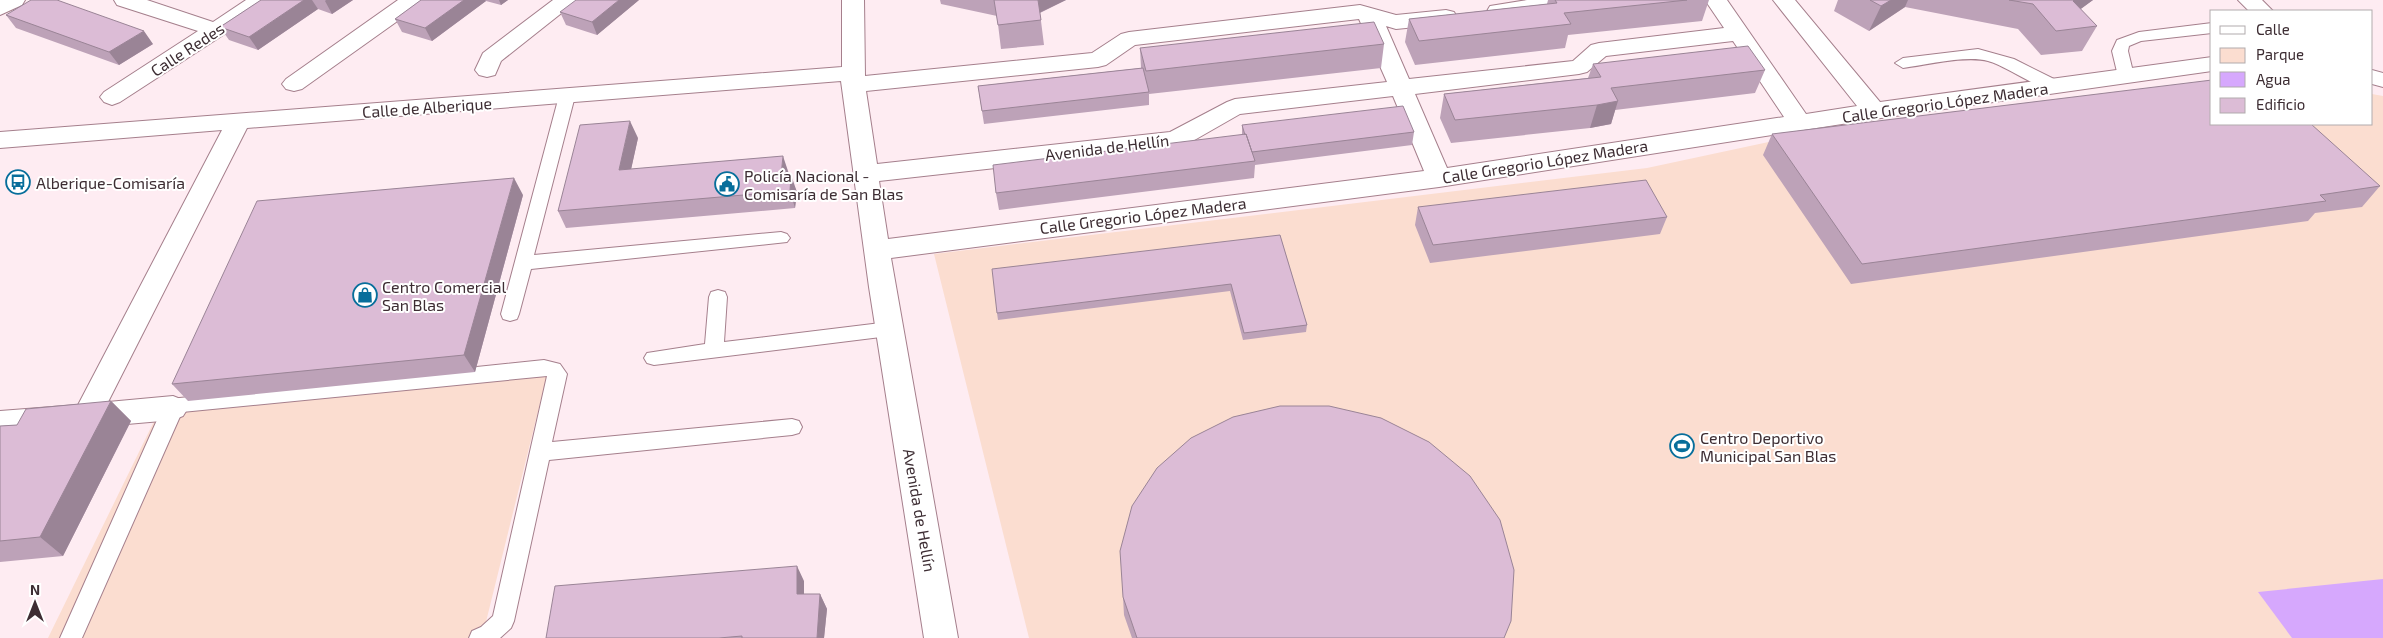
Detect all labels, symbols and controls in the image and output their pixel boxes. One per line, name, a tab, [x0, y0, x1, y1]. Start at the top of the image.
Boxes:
legend	[2210, 10, 2373, 125]
street label: Calle Redes	[147, 18, 227, 80]
text: Calle	[2256, 20, 2290, 38]
text: Parque	[2256, 45, 2304, 63]
text: Agua	[2256, 70, 2291, 88]
street label: Calle Gregorio López Madera	[1841, 78, 2049, 126]
street label: Calle de Alberique	[361, 93, 493, 121]
text: Edificio	[2256, 95, 2305, 113]
street label: Avenida de Hellín	[1044, 130, 1170, 164]
street label: Calle Gregorio López Madera	[1441, 135, 1649, 187]
place label: Policía Nacional - Comisaría de San Blas	[744, 166, 903, 203]
bus stop icon: Alberique-Comisaría	[5, 169, 31, 195]
public building icon: Policía Nacional - Comisaría de San Blas	[714, 171, 740, 197]
place label: Alberique-Comisaría	[36, 173, 185, 192]
street label: Calle Gregorio López Madera	[1039, 193, 1247, 237]
place label: Centro Comercial San Blas	[382, 277, 507, 314]
shop icon: Centro Comercial San Blas	[352, 282, 378, 308]
place label: Centro Deportivo Municipal San Blas	[1700, 428, 1836, 465]
sports icon: Centro Deportivo Municipal San Blas	[1669, 433, 1695, 459]
street label: Avenida de Hellín	[900, 447, 940, 573]
north arrow	[10, 578, 60, 628]
text: N	[30, 581, 40, 598]

